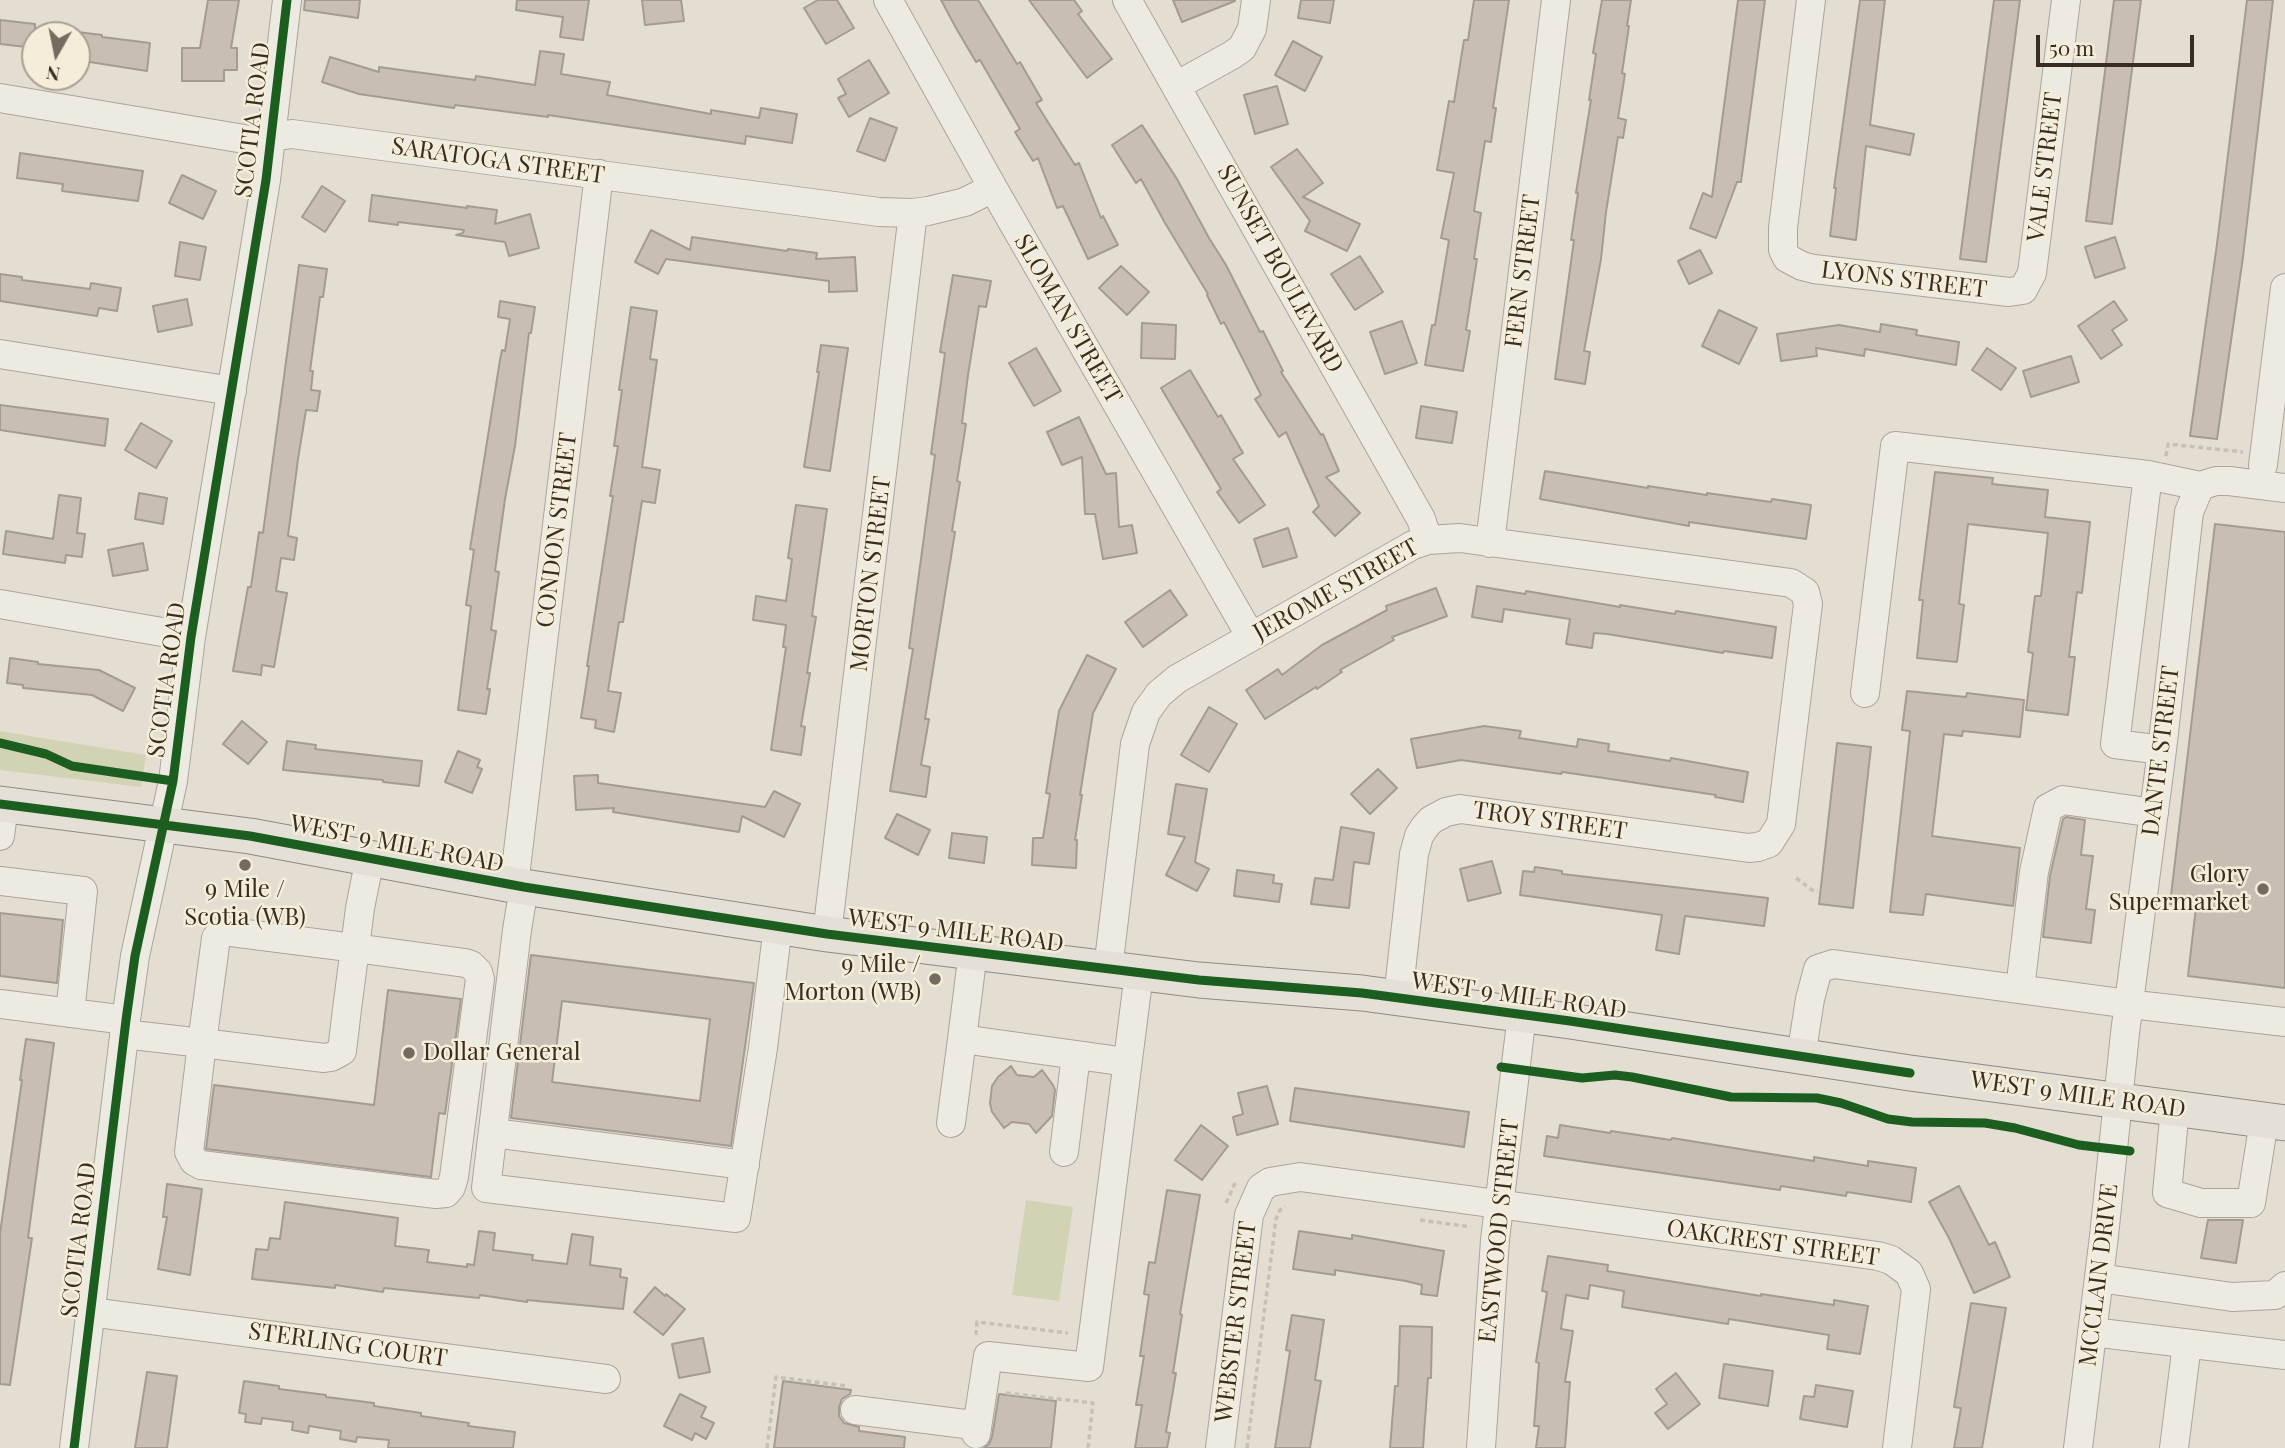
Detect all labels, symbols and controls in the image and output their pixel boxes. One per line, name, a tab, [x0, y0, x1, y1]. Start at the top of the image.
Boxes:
north arrow	[21, 21, 91, 91]
scale bar	[2040, 21, 2198, 65]
text: 50 m	[2049, 33, 2094, 61]
street label: SCOTIA ROAD	[229, 41, 277, 199]
text: N	[44, 61, 62, 89]
street label: VALE STREET	[2022, 91, 2068, 243]
street label: SARATOGA STREET	[389, 132, 607, 190]
street label: SUNSET BOULEVARD	[1211, 160, 1349, 378]
street label: FERN STREET	[1499, 193, 1547, 349]
street label: SLOMAN STREET	[1008, 229, 1128, 409]
street label: LYONS STREET	[1819, 256, 1989, 304]
street label: CONDON STREET	[531, 431, 583, 629]
street label: MORTON STREET	[845, 475, 897, 673]
street label: JEROME STREET	[1248, 533, 1424, 647]
street label: SCOTIA ROAD	[142, 601, 192, 759]
street label: DANTE STREET	[2136, 664, 2186, 838]
street label: TROY STREET	[1471, 796, 1629, 846]
street label: WEST 9 MILE ROAD	[288, 809, 506, 879]
marker: 9 Mile / Scotia (WB)	[237, 857, 253, 873]
place label: Glory Supermarket	[2109, 861, 2249, 917]
place label: 9 Mile / Scotia (WB)	[184, 876, 306, 932]
marker: Glory Supermarket	[2255, 881, 2271, 897]
street label: WEST 9 MILE ROAD	[847, 903, 1065, 959]
place label: 9 Mile / Morton (WB)	[784, 951, 921, 1007]
street label: WEST 9 MILE ROAD	[1410, 967, 1628, 1025]
marker: 9 Mile / Morton (WB)	[927, 971, 943, 987]
place label: Dollar General	[423, 1039, 581, 1067]
marker: Dollar General	[401, 1045, 417, 1061]
street label: WEST 9 MILE ROAD	[1969, 1066, 2187, 1124]
street label: EASTWOOD STREET	[1473, 1118, 1525, 1344]
street label: SCOTIA ROAD	[55, 1161, 103, 1319]
street label: MCCLAIN DRIVE	[2073, 1182, 2125, 1368]
street label: OAKCREST STREET	[1665, 1214, 1881, 1272]
street label: WEBSTER STREET	[1209, 1220, 1263, 1424]
street label: STERLING COURT	[247, 1317, 449, 1373]

